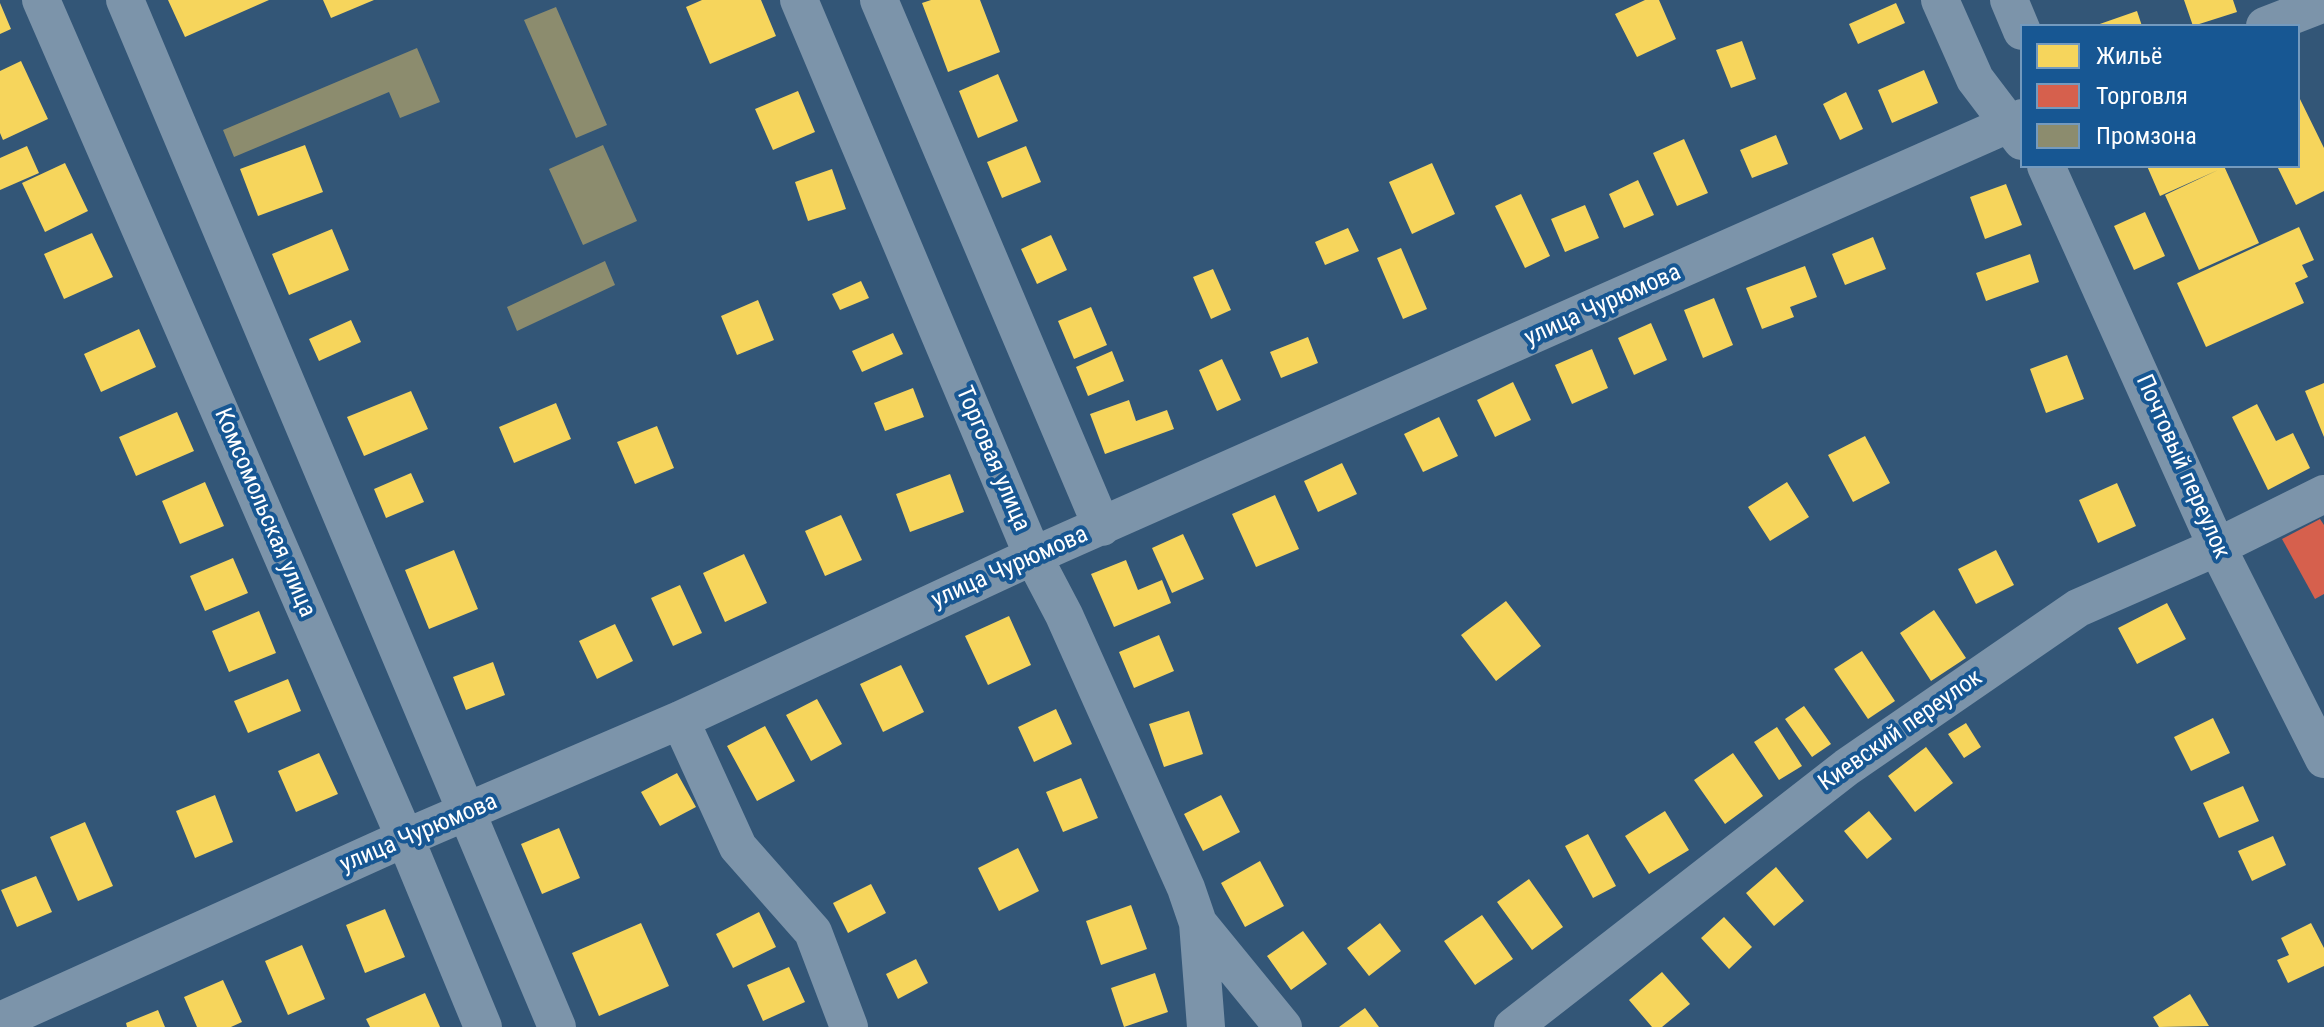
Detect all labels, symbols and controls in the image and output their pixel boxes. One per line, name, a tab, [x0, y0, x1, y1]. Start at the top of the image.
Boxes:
legend	[2020, 24, 2300, 168]
text: Жильё	[2096, 42, 2162, 70]
text: Торговля	[2096, 82, 2188, 110]
text: Промзона	[2096, 122, 2197, 150]
street label: улица Чурюмова	[1520, 259, 1686, 353]
street label: Почтовый переулок	[2129, 371, 2235, 563]
street label: Торговая улица	[949, 382, 1035, 536]
street label: Комсомольская улица	[207, 404, 321, 622]
street label: улица Чурюмова	[927, 521, 1093, 615]
street label: Киевский переулок	[1814, 664, 1988, 798]
street label: улица Чурюмова	[336, 788, 502, 880]

